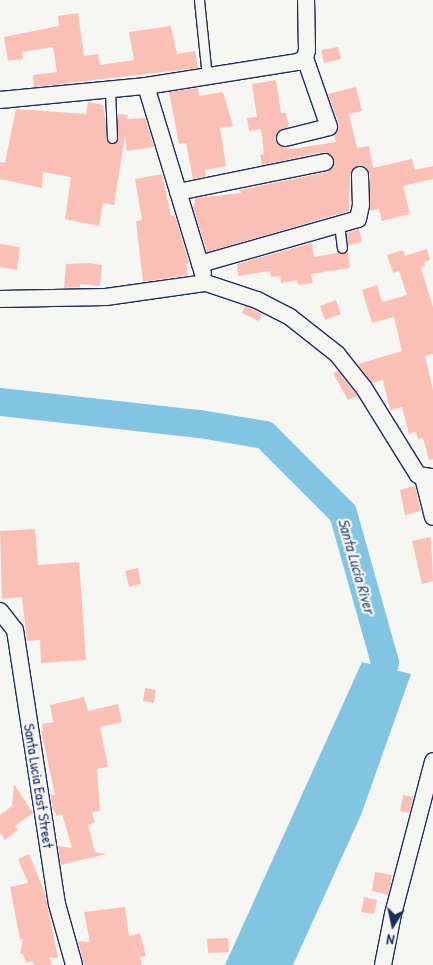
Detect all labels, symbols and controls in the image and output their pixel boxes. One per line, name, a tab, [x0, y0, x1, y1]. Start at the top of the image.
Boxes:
water label: Santa Lucia River	[334, 516, 380, 616]
street label: Santa Lucia East Street	[20, 722, 58, 850]
north arrow	[368, 900, 418, 950]
text: N	[385, 930, 396, 950]

